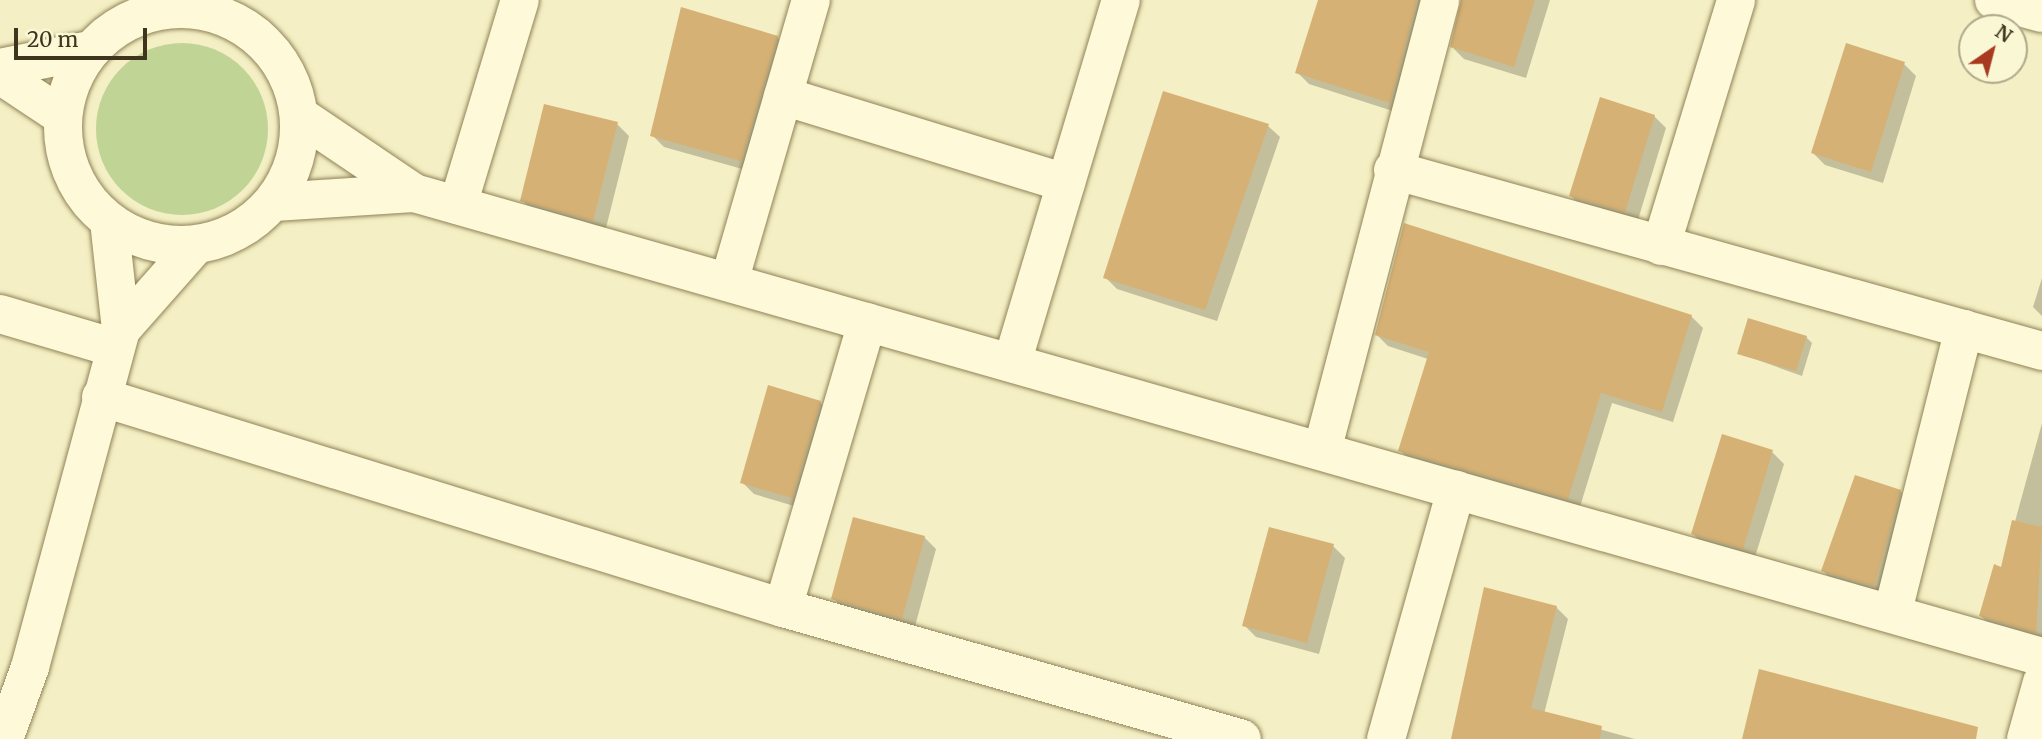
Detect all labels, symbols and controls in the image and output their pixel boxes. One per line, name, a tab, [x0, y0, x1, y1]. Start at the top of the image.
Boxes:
scale bar	[18, 14, 150, 58]
north arrow	[1958, 14, 2028, 84]
text: N	[1991, 19, 2017, 48]
text: 20 m	[27, 26, 78, 53]

